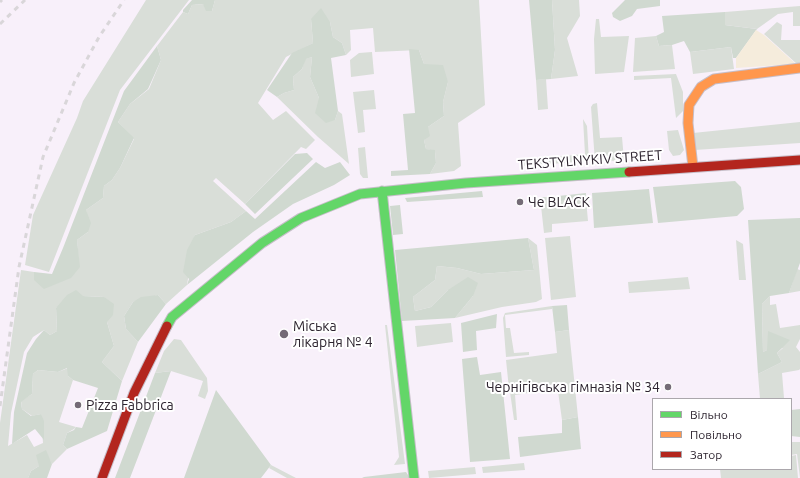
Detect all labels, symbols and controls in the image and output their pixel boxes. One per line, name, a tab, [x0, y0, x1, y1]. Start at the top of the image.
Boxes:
street label: TEKSTYLNYKIV STREET	[517, 147, 663, 173]
place label: Че BLACK	[528, 194, 590, 210]
marker: Че BLACK	[515, 197, 525, 207]
place label: Міська лікарня № 4	[293, 318, 373, 350]
marker: Міська лікарня № 4	[278, 328, 290, 340]
place label: Чернігівська гімназія № 34	[486, 379, 660, 395]
marker: Чернігівська гімназія № 34	[663, 382, 673, 392]
place label: Pizza Fabbrica	[86, 397, 174, 413]
legend	[652, 398, 792, 470]
marker: Pizza Fabbrica	[73, 400, 83, 410]
text: Вільно	[690, 408, 728, 421]
text: Повільно	[690, 428, 742, 441]
text: Затор	[690, 448, 722, 461]

